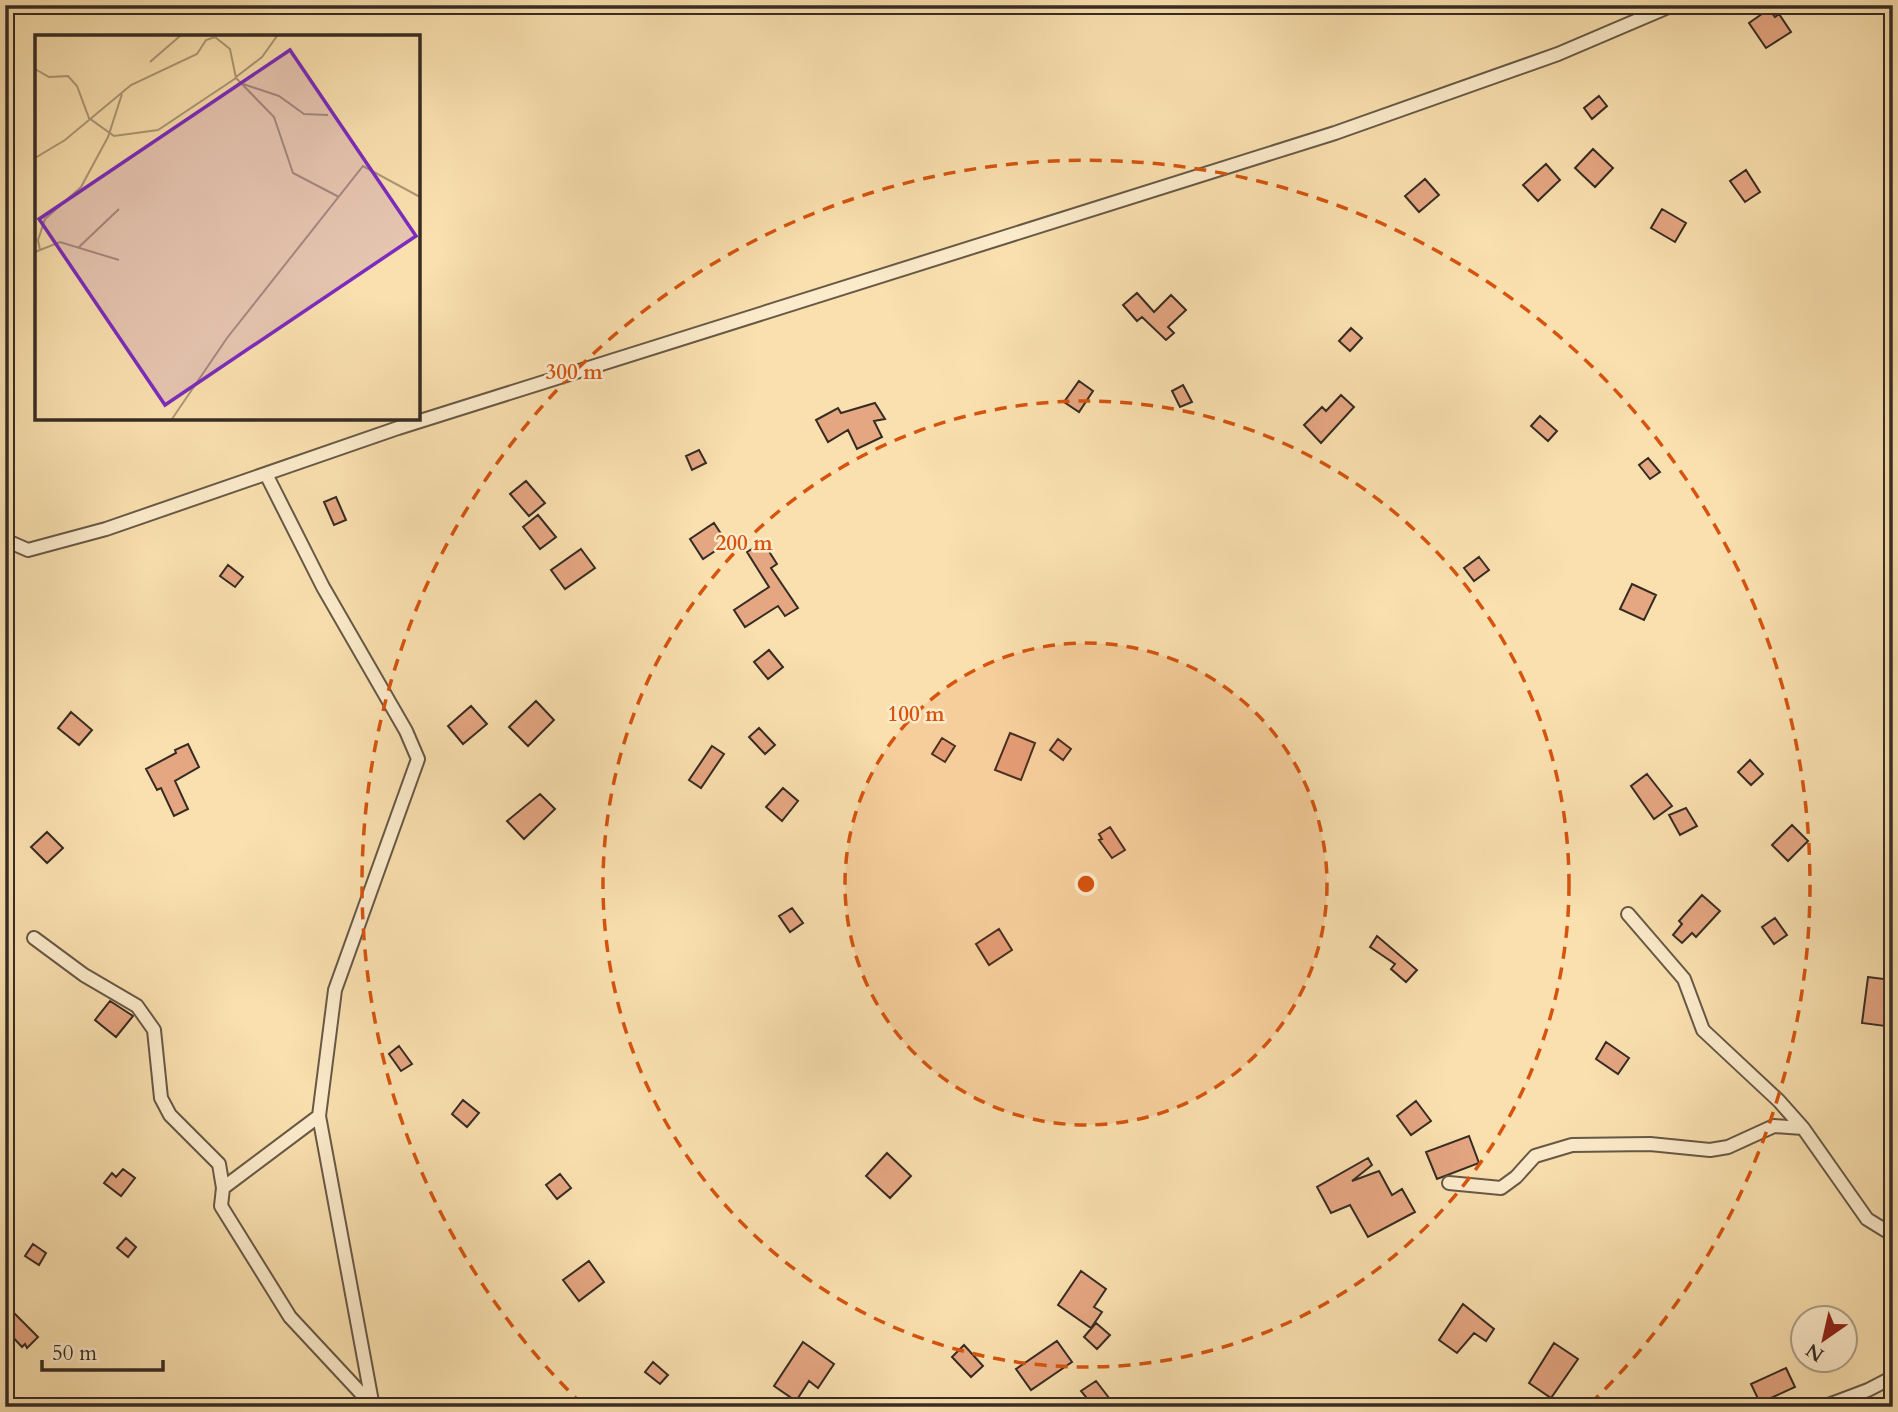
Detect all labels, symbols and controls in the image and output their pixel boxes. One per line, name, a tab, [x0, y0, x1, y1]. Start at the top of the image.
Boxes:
inset map	[35, 35, 420, 420]
text: 300 m	[545, 358, 603, 387]
text: 200 m	[715, 529, 773, 558]
text: 100 m	[887, 700, 945, 729]
centre of rings	[1074, 872, 1098, 896]
north arrow	[1790, 1304, 1860, 1374]
scale bar	[42, 1328, 163, 1372]
text: N	[1801, 1337, 1829, 1368]
text: 50 m	[52, 1339, 97, 1368]

